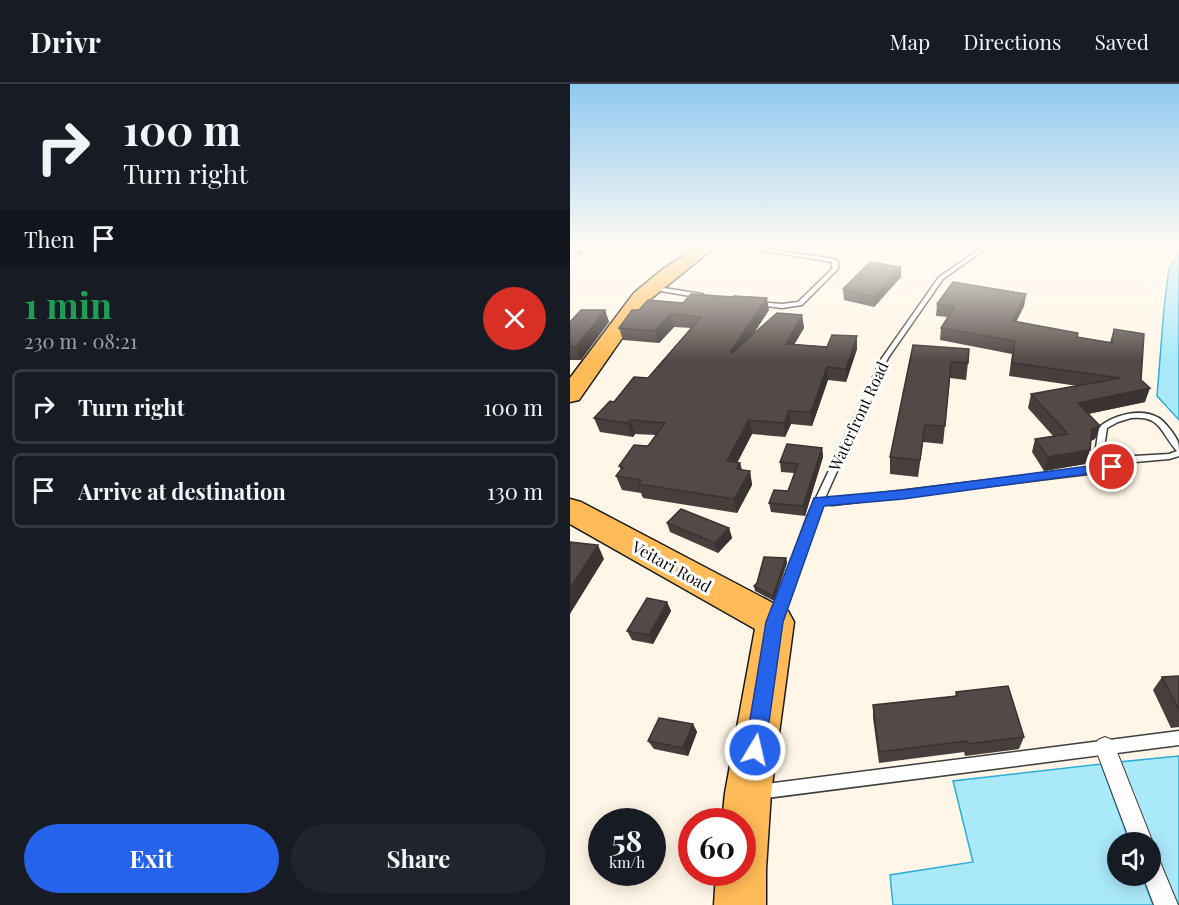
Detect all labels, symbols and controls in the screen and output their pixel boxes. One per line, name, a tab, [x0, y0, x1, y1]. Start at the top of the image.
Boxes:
text: Drivr	[30, 23, 101, 60]
text: Map	[889, 27, 930, 55]
text: Directions	[963, 27, 1061, 55]
text: Saved	[1094, 27, 1149, 55]
text: 100 m	[123, 101, 241, 157]
icon: right	[24, 108, 102, 186]
text: Turn right	[123, 155, 248, 191]
icon: arrive	[87, 222, 120, 255]
text: Then	[24, 224, 75, 254]
text: 1 min	[24, 280, 112, 328]
button: close	[483, 287, 546, 350]
text: 230 m · 08:21	[24, 327, 137, 354]
street label: Waterfront Road	[823, 358, 893, 475]
icon: right	[27, 390, 60, 423]
text: Turn right	[78, 392, 184, 422]
text: 100 m	[483, 392, 543, 422]
pin	[1086, 441, 1137, 492]
icon: arrive	[1095, 450, 1128, 483]
icon: arrive	[27, 474, 60, 507]
text: Arrive at destination	[78, 476, 286, 506]
text: 130 m	[487, 476, 543, 506]
street label: Veitari Road	[628, 535, 715, 596]
position arrow	[723, 718, 787, 782]
speed limit sign: 60	[678, 808, 756, 886]
text: 58	[612, 820, 642, 860]
button: Exit	[24, 824, 279, 893]
button: Share	[291, 824, 546, 893]
map controls	[1107, 832, 1161, 886]
button: sound	[1107, 832, 1161, 886]
text: km/h	[609, 852, 645, 872]

